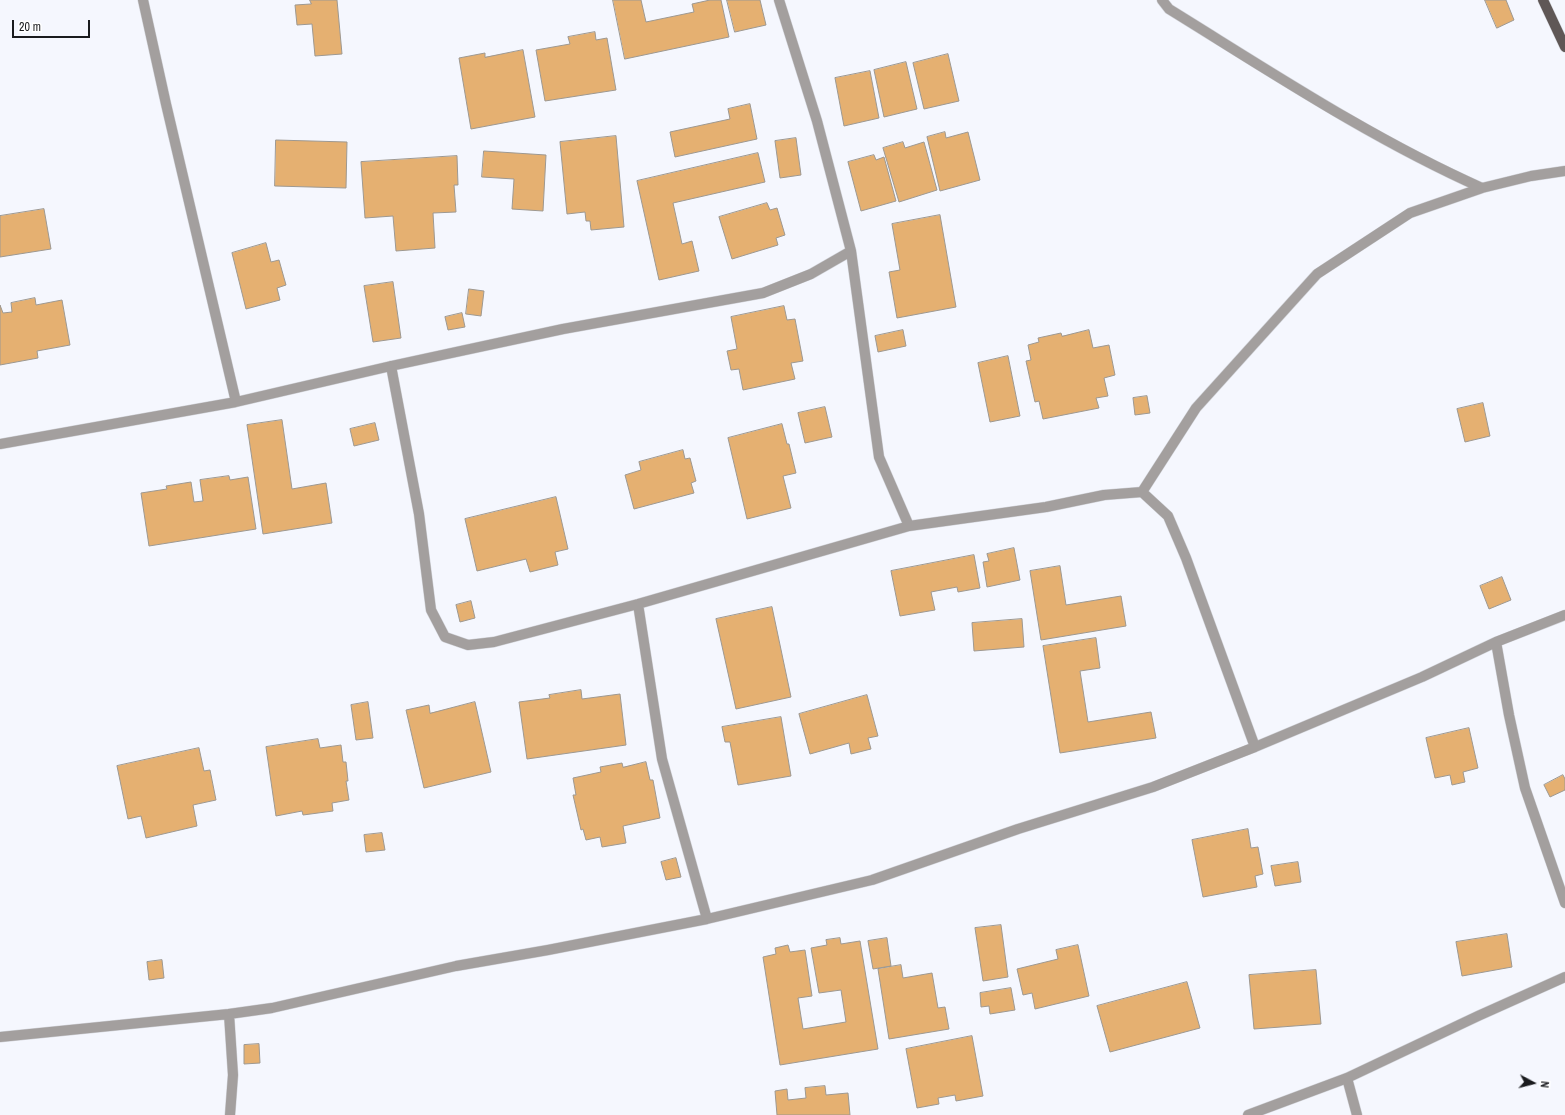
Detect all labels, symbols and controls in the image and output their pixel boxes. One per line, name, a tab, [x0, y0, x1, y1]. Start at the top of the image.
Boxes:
scale bar	[14, 12, 92, 38]
text: 20 m	[19, 19, 41, 35]
north arrow	[1513, 1063, 1553, 1103]
text: N	[1538, 1080, 1552, 1089]

